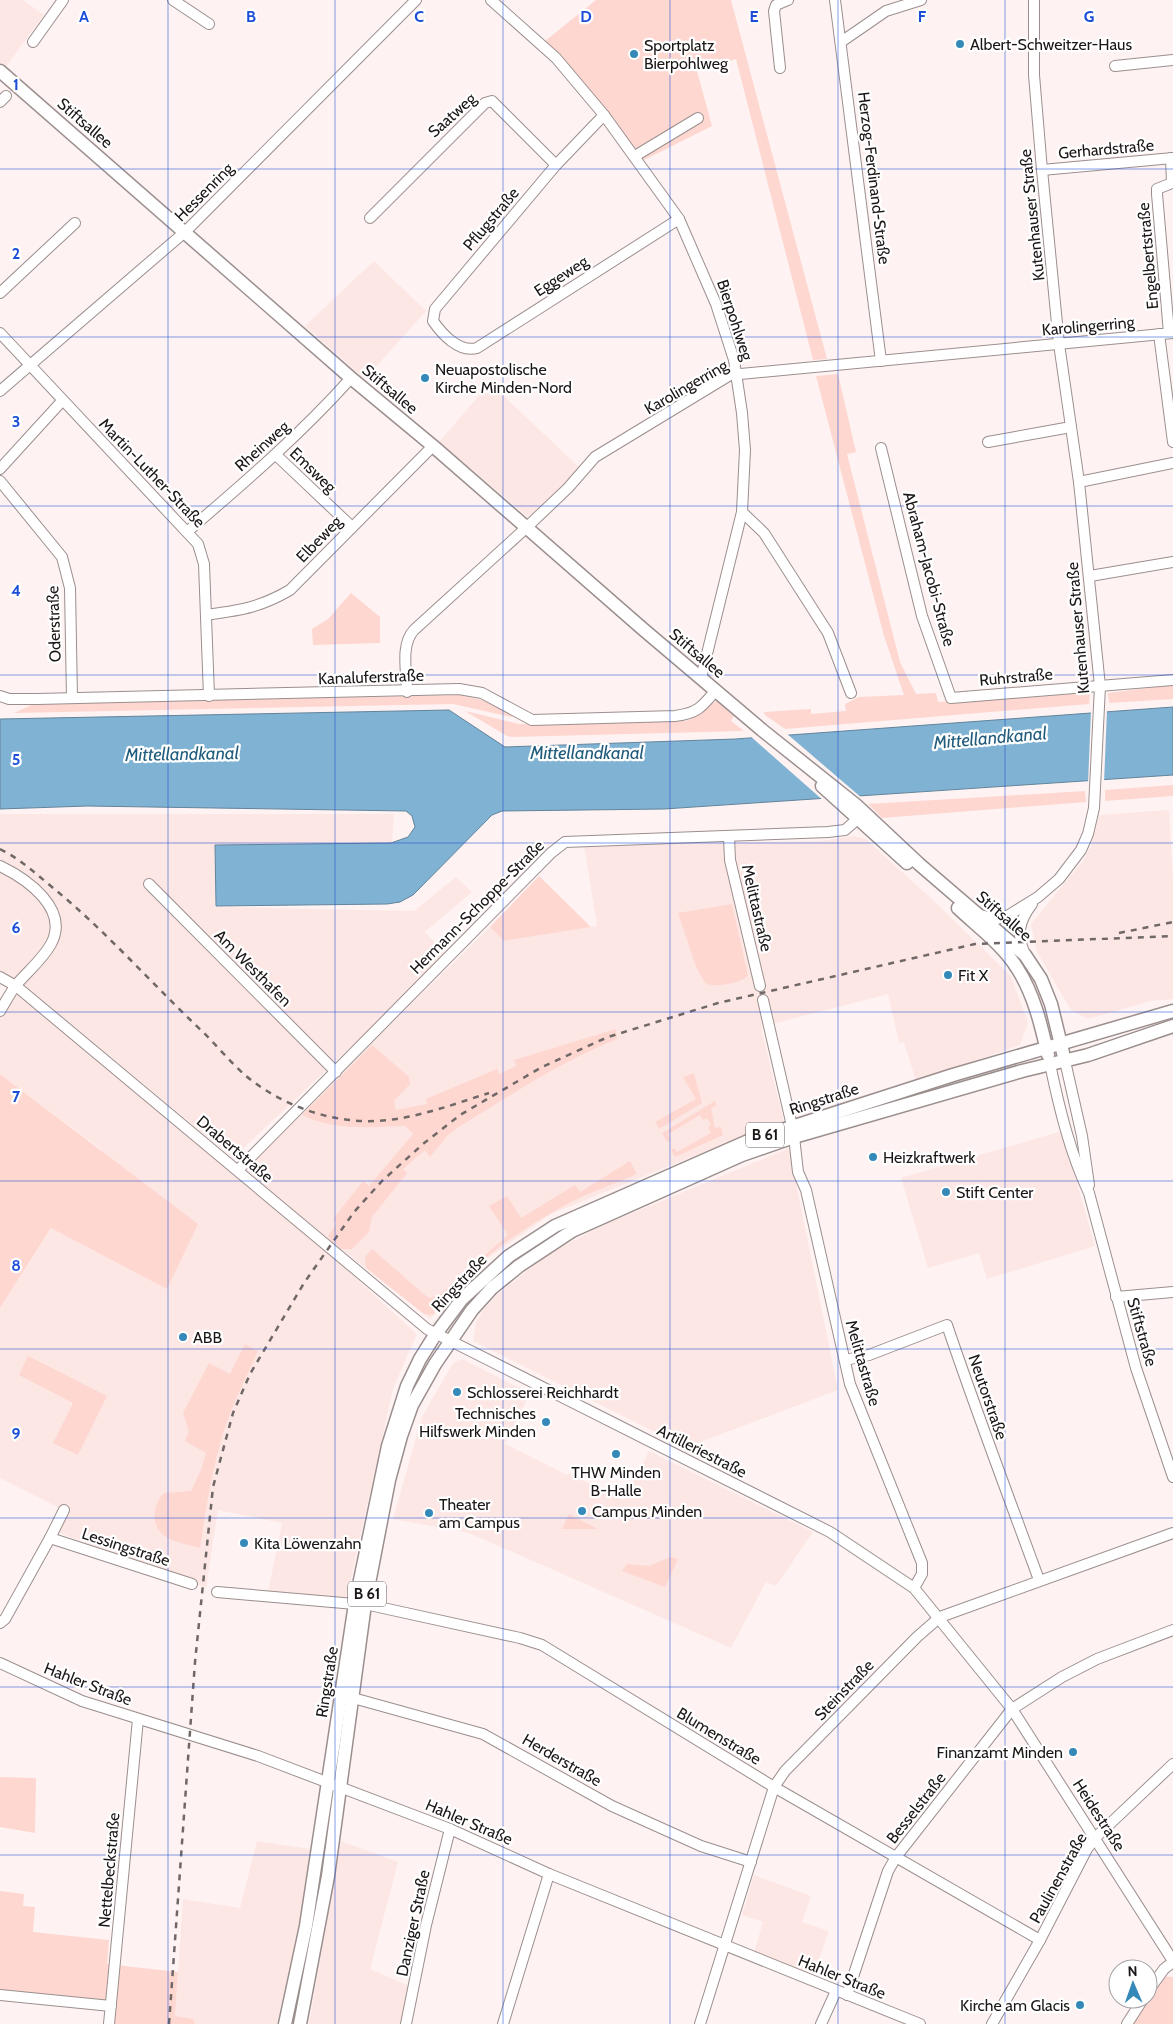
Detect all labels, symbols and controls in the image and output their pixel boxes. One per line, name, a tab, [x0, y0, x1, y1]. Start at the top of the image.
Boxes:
text: A	[79, 7, 89, 26]
text: B	[246, 7, 256, 26]
text: C	[414, 7, 424, 26]
text: D	[580, 7, 592, 26]
text: E	[749, 7, 759, 26]
text: F	[918, 7, 927, 26]
text: G	[1084, 7, 1094, 26]
place label: Albert-Schweitzer-Haus	[970, 35, 1133, 54]
place label: Sportplatz Bierpohlweg	[644, 36, 729, 73]
marker: Albert-Schweitzer-Haus	[954, 38, 966, 50]
marker: Sportplatz Bierpohlweg	[628, 48, 640, 60]
text: 1	[13, 75, 19, 94]
street label: Saatweg	[424, 88, 481, 141]
street label: Herzog-Ferdinand-Straße	[854, 91, 894, 265]
street label: Stiftsallee	[54, 94, 116, 152]
street label: Gerhardstraße	[1057, 135, 1155, 163]
street label: Kutenhauser Straße	[1016, 148, 1048, 282]
street label: Hessenring	[171, 158, 238, 225]
street label: Pflugstraße	[459, 184, 523, 254]
street label: Engelbertstraße	[1134, 202, 1162, 310]
text: 2	[12, 244, 20, 263]
street label: Eggeweg	[530, 251, 592, 300]
street label: Bierpohlweg	[713, 277, 757, 364]
street label: Karolingerring	[1041, 312, 1136, 340]
street label: Karolingerring	[641, 355, 732, 418]
street label: Stiftsallee	[358, 360, 422, 418]
place label: Neuapostolische Kirche Minden-Nord	[435, 360, 572, 397]
marker: Neuapostolische Kirche Minden-Nord	[419, 372, 431, 384]
text: 3	[12, 412, 20, 431]
street label: Martin-Luther-Straße	[95, 414, 209, 532]
street label: Rheinweg	[231, 416, 294, 475]
street label: Emsweg	[286, 443, 341, 497]
street label: Abraham-Jacobi-Straße	[899, 490, 959, 648]
street label: Elbeweg	[292, 511, 346, 566]
street label: Kutenhauser Straße	[1063, 561, 1093, 695]
text: 4	[11, 581, 21, 600]
street label: Oderstraße	[43, 586, 65, 662]
street label: Stiftsallee	[665, 624, 729, 682]
street label: Ruhrstraße	[979, 664, 1053, 690]
street label: Kanaluferstraße	[318, 666, 424, 688]
water label: Mittellandkanal	[931, 722, 1048, 754]
water label: Mittellandkanal	[124, 742, 240, 766]
water label: Mittellandkanal	[529, 742, 645, 764]
text: 5	[12, 750, 20, 769]
street label: Hermann-Schoppe-Straße	[406, 836, 548, 978]
street label: Melittastraße	[738, 863, 776, 953]
street label: Stiftsallee	[973, 887, 1035, 945]
text: 6	[12, 918, 21, 937]
street label: Am Westhafen	[211, 926, 295, 1010]
place label: Fit X	[958, 966, 989, 985]
marker: Fit X	[942, 969, 954, 981]
street label: Ringstraße	[787, 1079, 861, 1119]
text: 7	[12, 1087, 21, 1106]
street label: Drabertstraße	[193, 1112, 277, 1186]
road number: B 61	[746, 1122, 784, 1148]
place label: Heizkraftwerk	[883, 1148, 976, 1167]
marker: Heizkraftwerk	[867, 1151, 879, 1163]
place label: Stift Center	[956, 1183, 1034, 1202]
marker: Stift Center	[940, 1186, 952, 1198]
street label: Ringstraße	[428, 1250, 490, 1316]
text: 8	[11, 1256, 21, 1275]
street label: Stiftstraße	[1123, 1295, 1161, 1369]
street label: Melittastraße	[842, 1318, 884, 1408]
place label: ABB	[193, 1328, 222, 1347]
marker: ABB	[177, 1331, 189, 1343]
street label: Neutorstraße	[965, 1352, 1011, 1442]
place label: Schlosserei Reichhardt	[467, 1383, 619, 1402]
marker: Schlosserei Reichhardt	[451, 1386, 463, 1398]
place label: Technisches Hilfswerk Minden	[419, 1404, 536, 1441]
marker: Technisches Hilfswerk Minden	[540, 1416, 552, 1428]
street label: Artilleriestraße	[654, 1420, 750, 1482]
text: 9	[12, 1424, 21, 1443]
marker: THW Minden B-Halle	[610, 1448, 622, 1460]
place label: THW Minden B-Halle	[571, 1463, 661, 1500]
place label: Theater am Campus	[439, 1495, 520, 1532]
place label: Campus Minden	[592, 1502, 702, 1521]
marker: Campus Minden	[576, 1505, 588, 1517]
marker: Theater am Campus	[423, 1507, 435, 1519]
street label: Lessingstraße	[80, 1524, 172, 1570]
place label: Kita Löwenzahn	[254, 1534, 362, 1553]
marker: Kita Löwenzahn	[238, 1537, 250, 1549]
road number: B 61	[348, 1582, 386, 1606]
street label: Ringstraße	[312, 1645, 342, 1719]
street label: Steinstraße	[810, 1656, 878, 1724]
street label: Hahler Straße	[41, 1659, 135, 1709]
street label: Blumenstraße	[673, 1703, 765, 1769]
street label: Herderstraße	[519, 1730, 605, 1790]
place label: Finanzamt Minden	[936, 1743, 1063, 1762]
marker: Finanzamt Minden	[1067, 1746, 1079, 1758]
street label: Besselstraße	[882, 1769, 950, 1847]
street label: Heidestraße	[1069, 1776, 1129, 1854]
street label: Hahler Straße	[423, 1795, 515, 1849]
street label: Nettelbeckstraße	[95, 1812, 123, 1928]
street label: Paulinenstraße	[1025, 1830, 1091, 1926]
street label: Danziger Straße	[392, 1868, 434, 1978]
street label: Hahler Straße	[796, 1951, 888, 2003]
north arrow	[1108, 1959, 1158, 2009]
text: N	[1127, 1962, 1138, 1980]
place label: Kirche am Glacis	[960, 1996, 1070, 2015]
marker: Kirche am Glacis	[1074, 1999, 1086, 2011]

